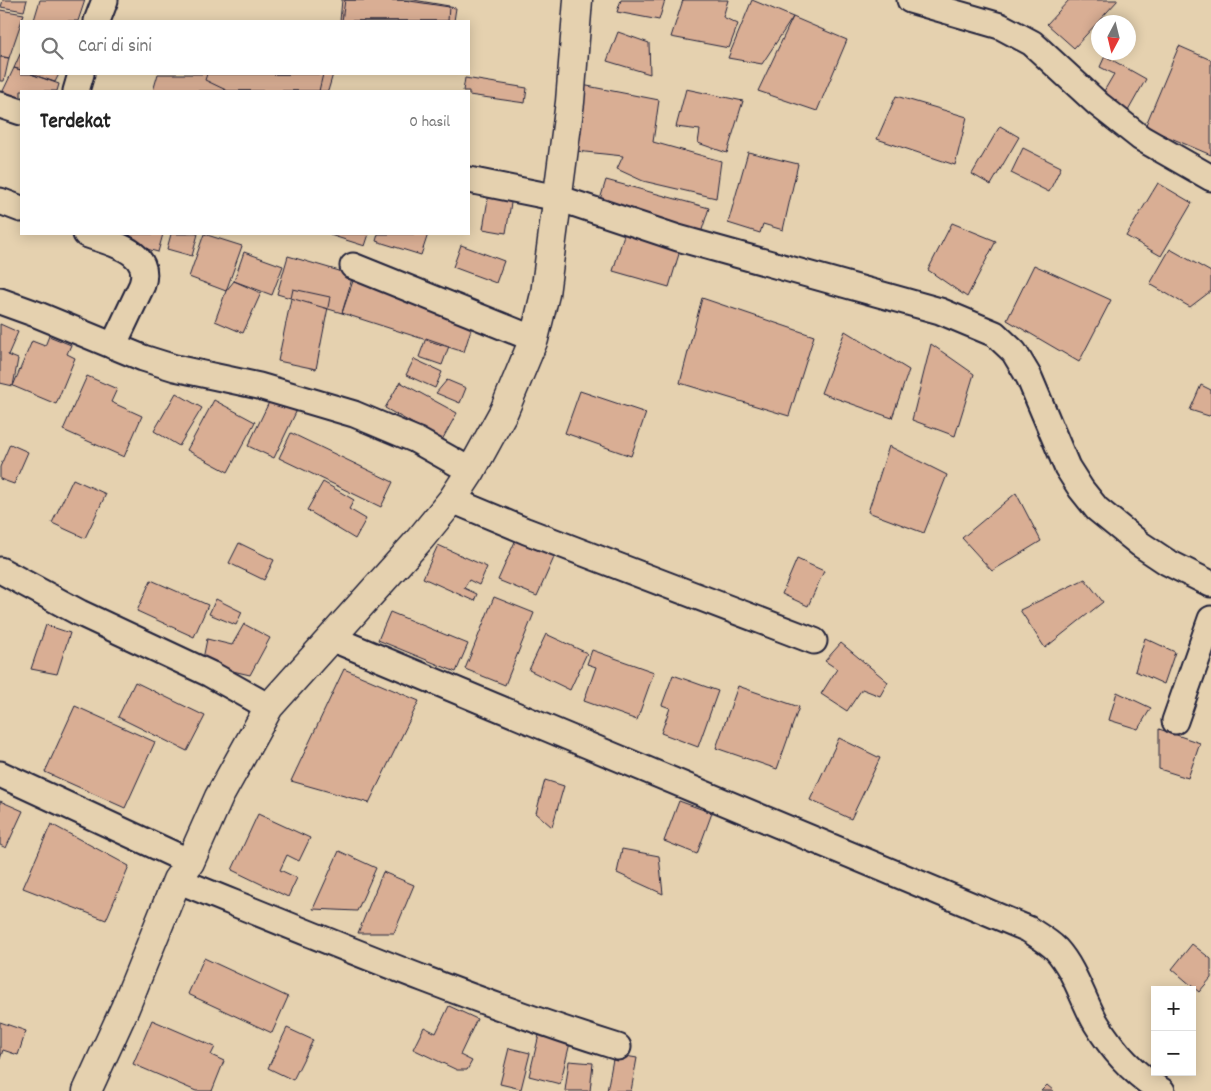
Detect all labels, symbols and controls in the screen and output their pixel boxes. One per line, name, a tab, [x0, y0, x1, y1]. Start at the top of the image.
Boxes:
north arrow	[1091, 15, 1136, 60]
search box	[20, 20, 470, 75]
icon: search	[38, 34, 66, 62]
text: Cari di sini	[78, 34, 152, 61]
text: Terdekat	[40, 108, 111, 138]
text: 0 hasil	[409, 111, 450, 134]
map controls	[1151, 986, 1196, 1076]
button: +	[1151, 986, 1196, 1031]
button: −	[1151, 1031, 1196, 1076]

